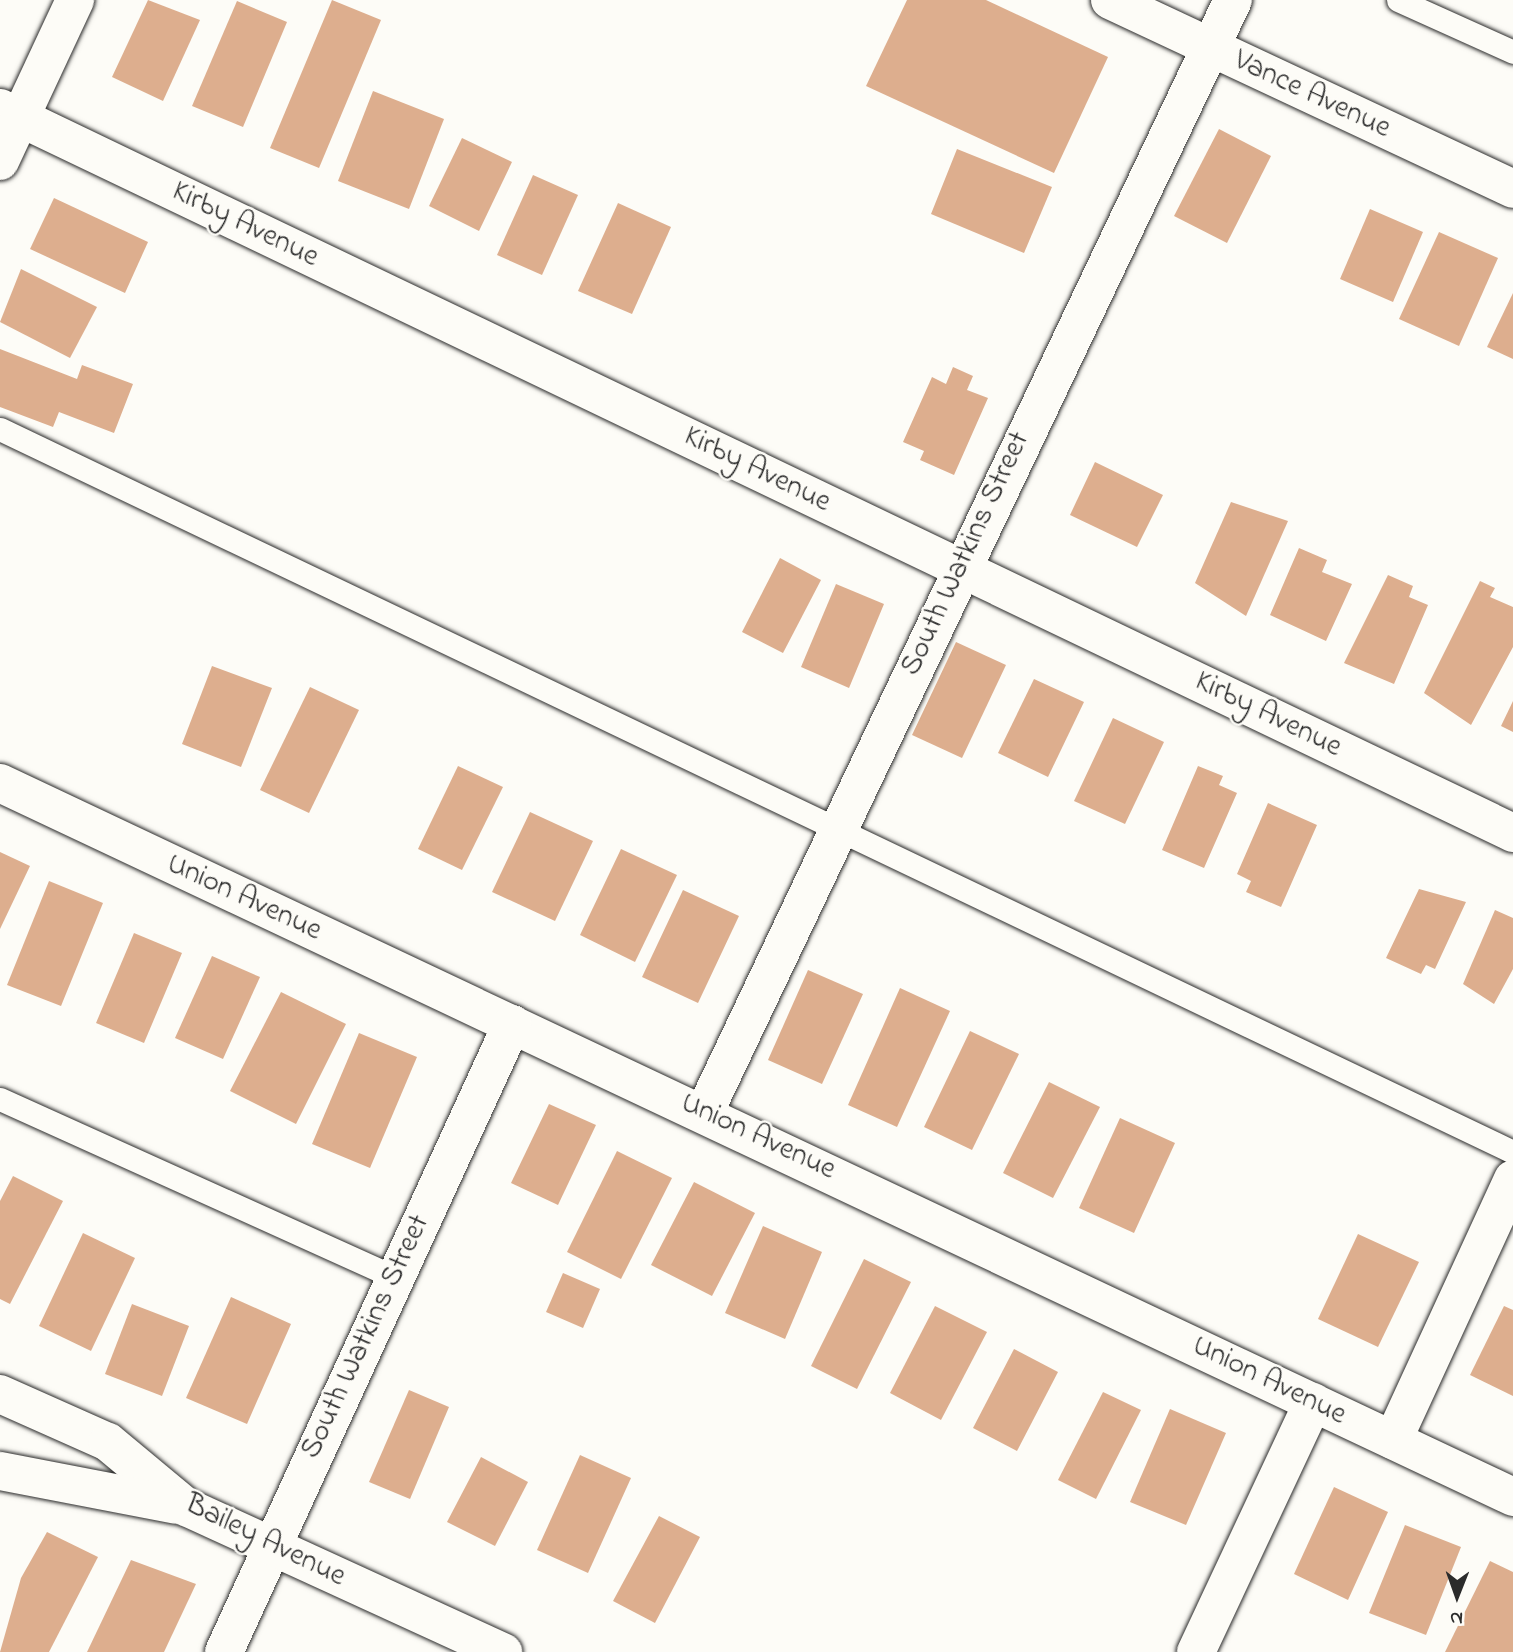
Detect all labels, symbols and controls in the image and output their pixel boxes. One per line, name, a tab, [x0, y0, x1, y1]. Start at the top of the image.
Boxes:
street label: Vance Avenue	[1228, 43, 1396, 147]
street label: Kirby Avenue	[166, 174, 324, 276]
street label: Kirby Avenue	[678, 419, 836, 521]
street label: South Watkins Street	[894, 426, 1038, 682]
street label: Kirby Avenue	[1189, 664, 1347, 766]
street label: Union Avenue	[161, 846, 327, 950]
street label: Union Avenue	[675, 1085, 841, 1189]
street label: South Watkins Street	[294, 1209, 438, 1465]
street label: Union Avenue	[1186, 1328, 1352, 1434]
street label: Bailey Avenue	[179, 1487, 351, 1595]
north arrow	[1422, 1561, 1492, 1631]
text: N	[1450, 1604, 1463, 1631]

